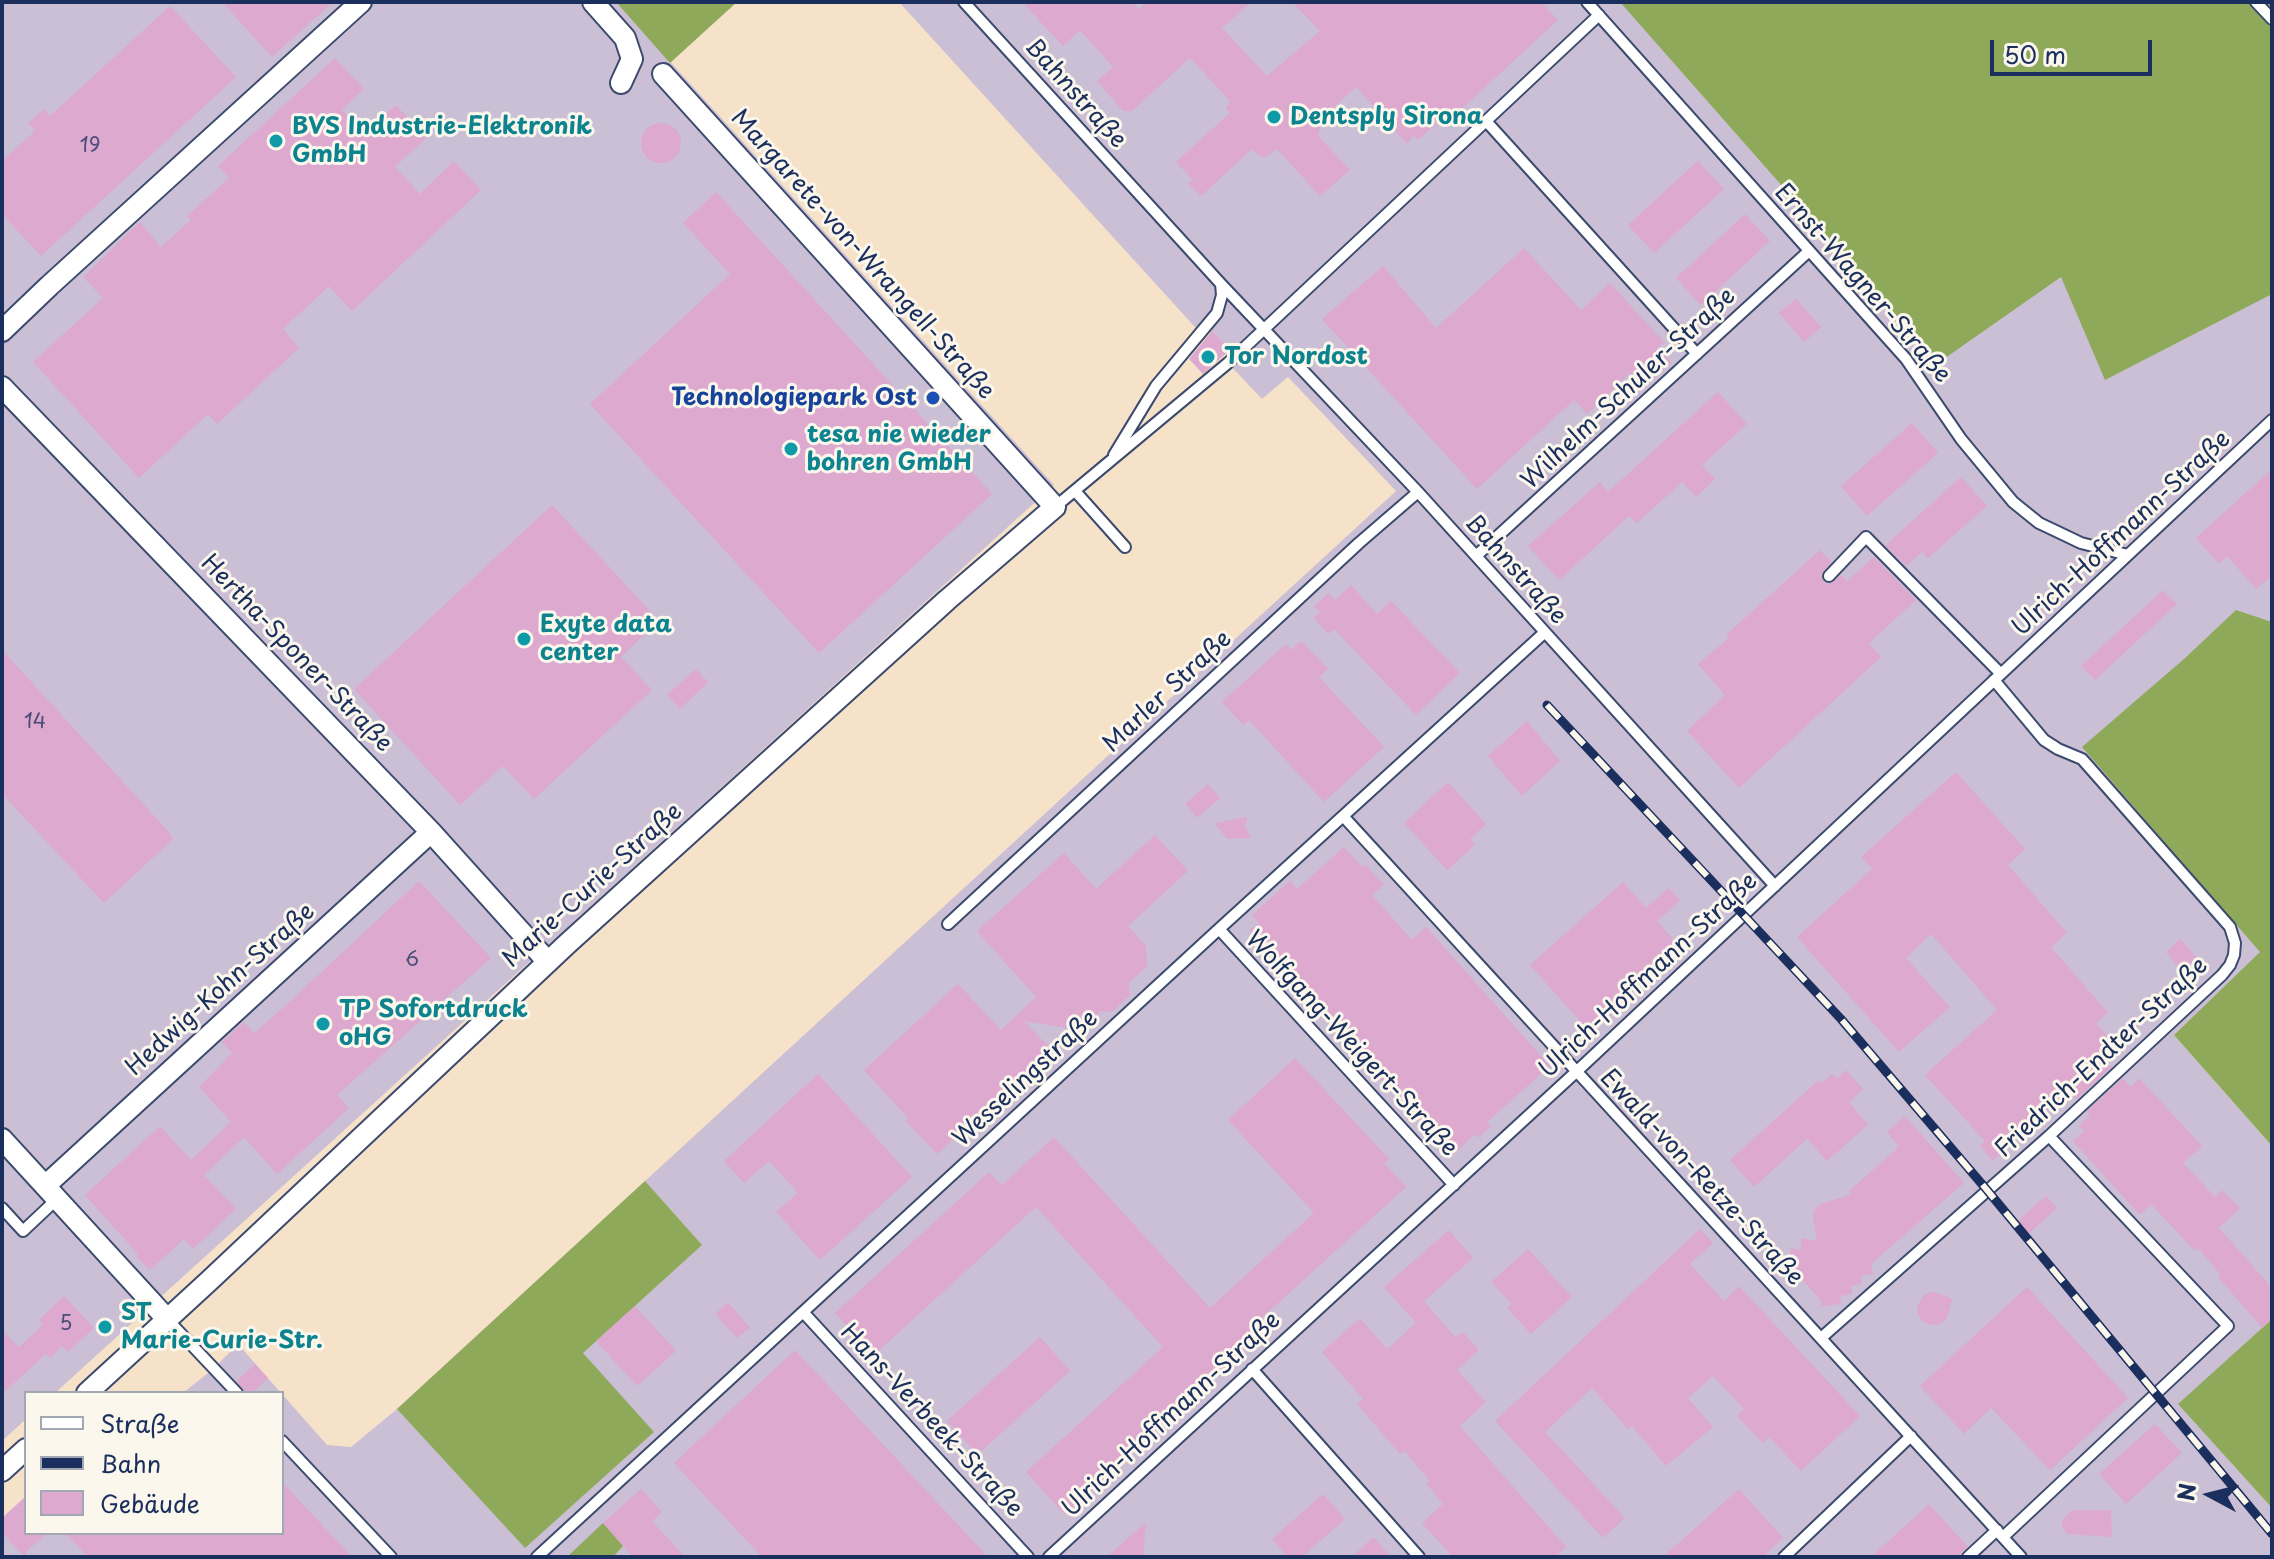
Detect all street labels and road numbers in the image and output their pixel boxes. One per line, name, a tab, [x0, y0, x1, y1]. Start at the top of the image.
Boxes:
street label: Bahnstraße	[1018, 33, 1132, 155]
street label: Margarete-von-Wrangell-Straße	[724, 104, 1000, 406]
street label: Ernst-Wagner-Straße	[1768, 179, 1956, 389]
street label: Wilhelm-Schuler-Straße	[1516, 282, 1742, 496]
street label: Ulrich-Hoffmann-Straße	[2007, 425, 2237, 643]
street label: Bahnstraße	[1458, 509, 1572, 631]
street label: Hertha-Sponer-Straße	[194, 549, 398, 759]
street label: Marler Straße	[1098, 625, 1238, 759]
street label: Marie-Curie-Straße	[497, 798, 689, 974]
street label: Ulrich-Hoffmann-Straße	[1534, 867, 1764, 1085]
street label: Hedwig-Kohn-Straße	[121, 898, 321, 1082]
street label: Wolfgang-Weigert-Straße	[1239, 925, 1463, 1163]
street label: Friedrich-Endter-Straße	[1990, 952, 2214, 1164]
street label: Wesselingstraße	[948, 1005, 1104, 1153]
street label: Ewald-von-Retze-Straße	[1593, 1064, 1809, 1292]
street label: Ulrich-Hoffmann-Straße	[1057, 1306, 1287, 1524]
street label: Hans-Verbeek-Straße	[834, 1318, 1028, 1524]

